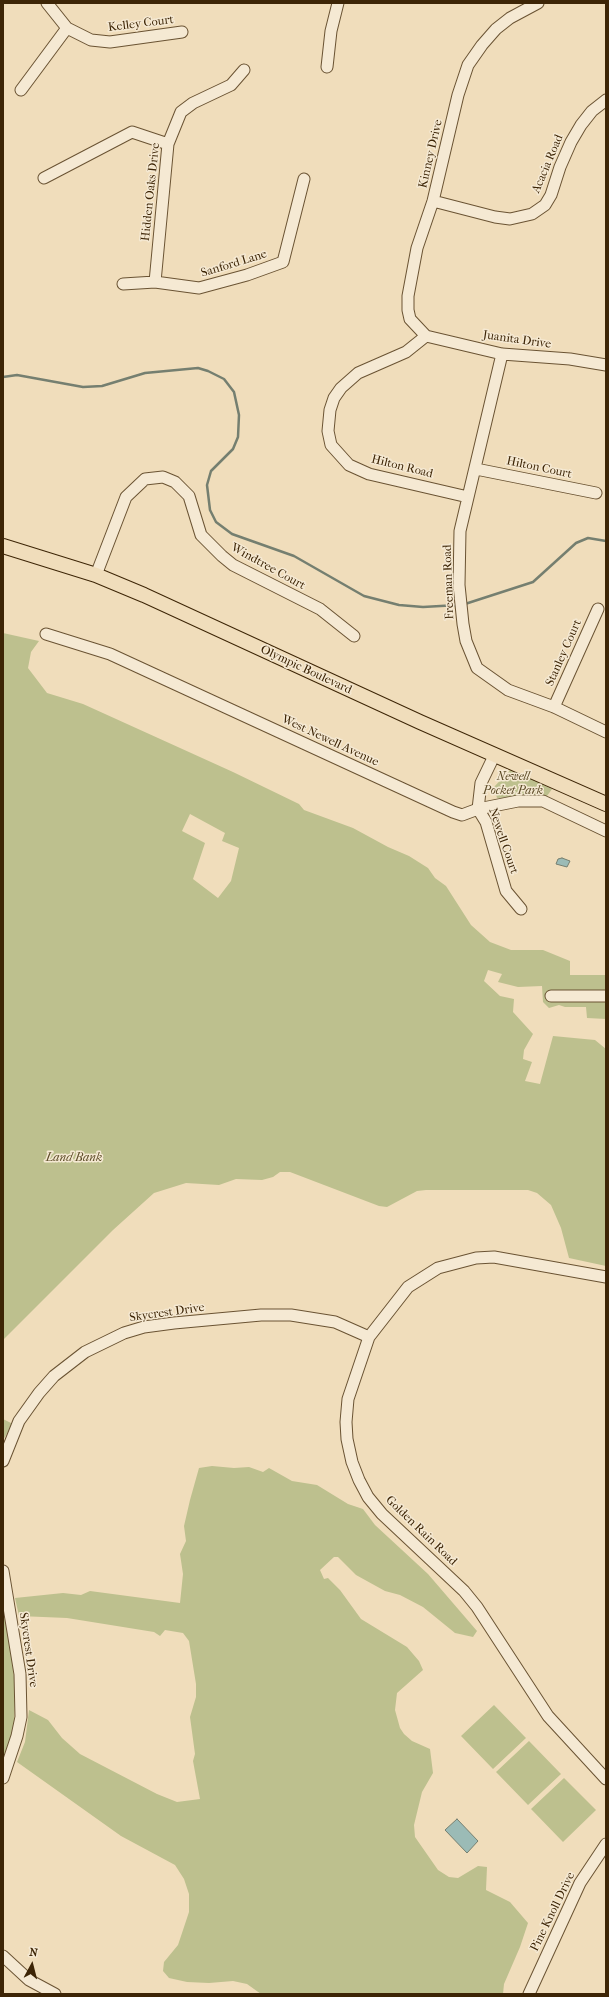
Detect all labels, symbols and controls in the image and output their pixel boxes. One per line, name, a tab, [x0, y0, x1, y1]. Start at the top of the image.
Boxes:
street label: Kelley Court	[107, 13, 175, 35]
street label: Kinney Drive	[416, 118, 446, 190]
street label: Acacia Road	[529, 133, 567, 195]
street label: Hidden Oaks Drive	[139, 142, 163, 242]
street label: Sanford Lane	[199, 247, 269, 281]
street label: Juanita Drive	[482, 328, 552, 352]
street label: Hilton Road	[370, 452, 434, 482]
street label: Hilton Court	[505, 454, 573, 482]
street label: Windtree Court	[228, 541, 308, 593]
street label: Freeman Road	[440, 544, 458, 620]
street label: Stanley Court	[543, 618, 585, 688]
street label: Olympic Boulevard	[258, 643, 354, 697]
street label: West Newell Avenue	[279, 712, 381, 770]
park label: Newell Pocket Park	[483, 770, 543, 798]
street label: Newell Court	[485, 806, 521, 876]
park label: Land Bank	[46, 1151, 102, 1165]
street label: Skycrest Drive	[129, 1301, 205, 1325]
street label: Golden Rain Road	[382, 1493, 460, 1569]
street label: Skycrest Drive	[16, 1612, 40, 1688]
street label: Pine Knoll Drive	[528, 1870, 578, 1954]
north arrow	[12, 1945, 52, 1985]
text: N	[29, 1946, 38, 1960]

